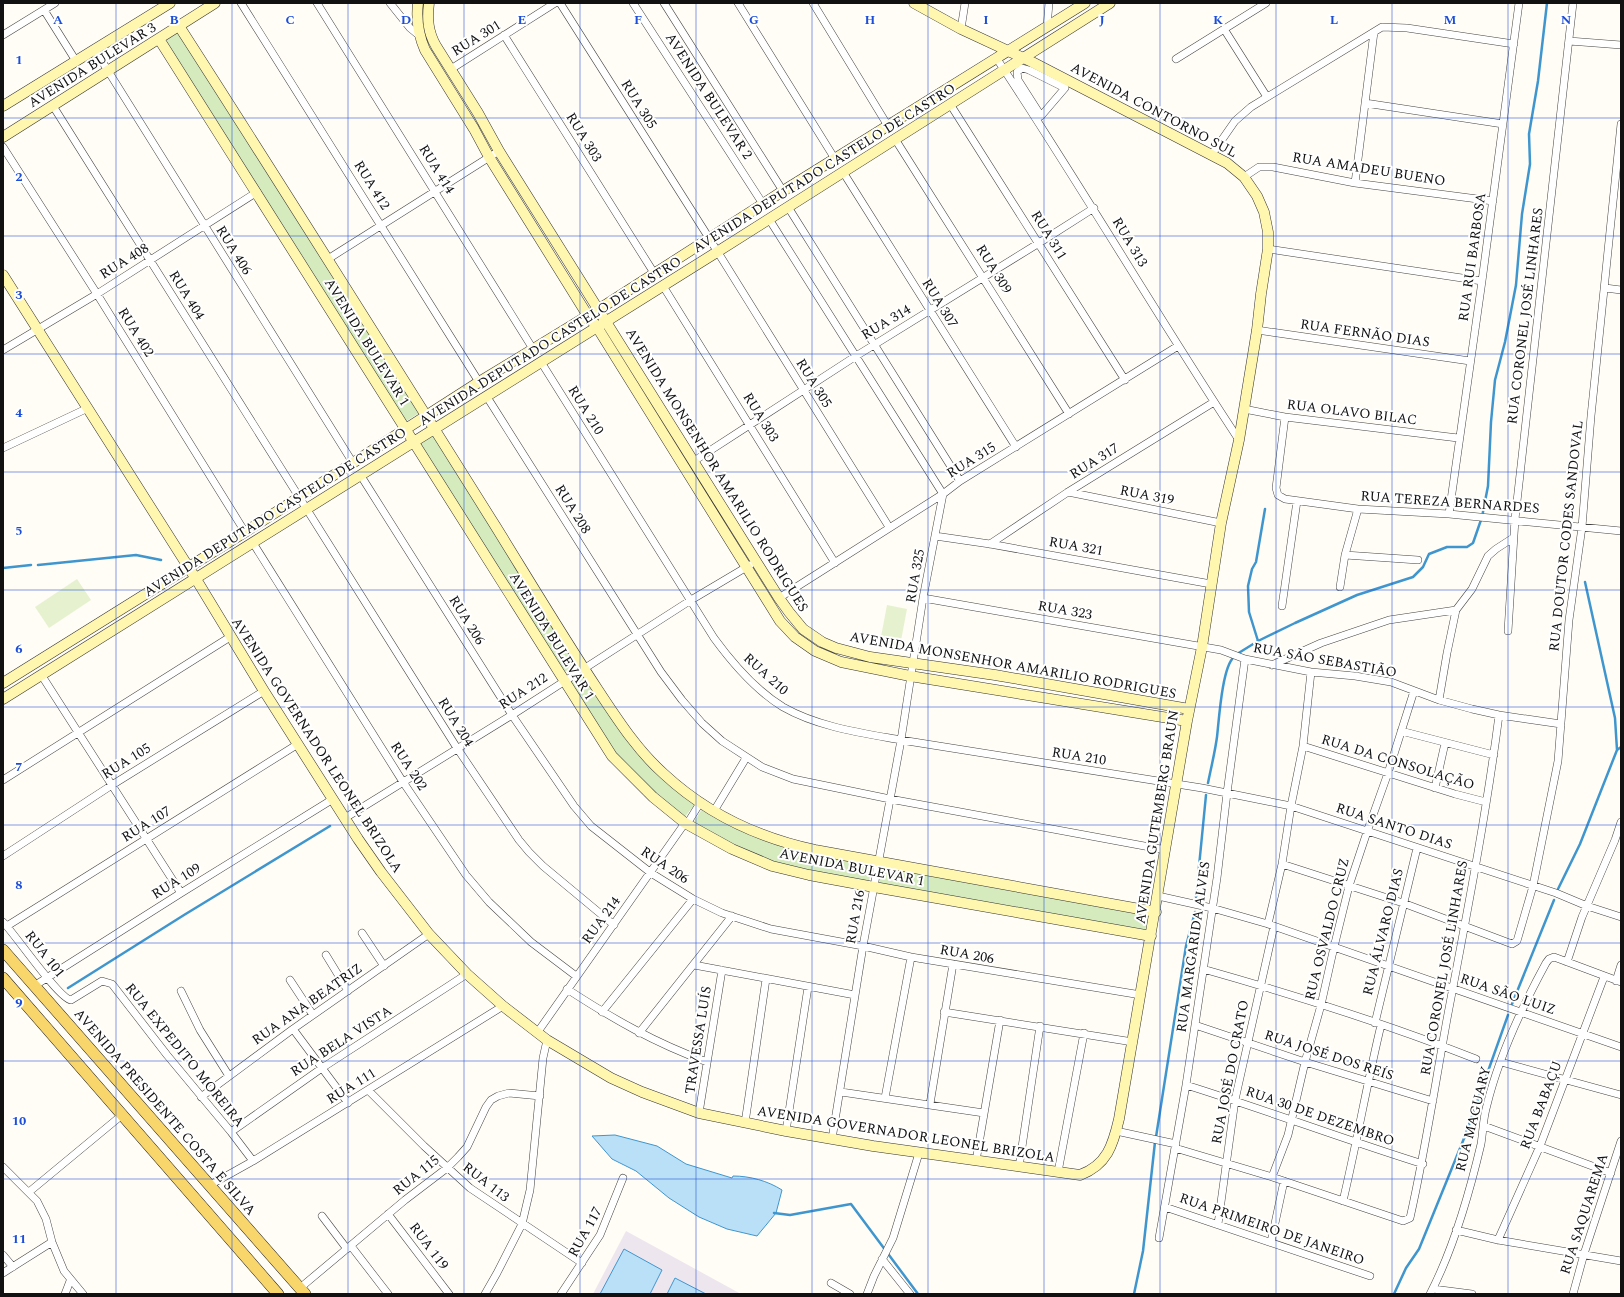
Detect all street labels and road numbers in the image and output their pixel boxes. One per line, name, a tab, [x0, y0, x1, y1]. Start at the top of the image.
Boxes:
street label: RUA 301	[447, 15, 505, 61]
street label: AVENIDA BULEVAR 3	[25, 19, 159, 111]
street label: AVENIDA BULEVAR 2	[660, 29, 758, 163]
street label: AVENIDA CONTORNO SUL	[1067, 57, 1241, 163]
street label: RUA 305	[616, 75, 662, 133]
street label: AVENIDA DEPUTADO CASTELO DE CASTRO	[688, 78, 960, 258]
street label: RUA 303	[561, 108, 607, 166]
street label: RUA 414	[414, 140, 460, 198]
street label: RUA AMADEU BUENO	[1291, 147, 1447, 191]
street label: RUA 412	[349, 156, 395, 214]
street label: RUA RUI BARBOSA	[1453, 191, 1492, 323]
street label: RUA 311	[1026, 206, 1072, 264]
street label: RUA CORONEL JOSÉ LINHARES	[1501, 207, 1549, 425]
street label: RUA 313	[1107, 213, 1153, 271]
street label: RUA 406	[211, 221, 257, 279]
street label: RUA 408	[95, 238, 153, 284]
street label: RUA 309	[971, 240, 1017, 298]
street label: AVENIDA DEPUTADO CASTELO DE CASTRO	[414, 251, 686, 431]
street label: RUA 404	[164, 266, 210, 324]
street label: AVENIDA BULEVAR 1	[319, 274, 415, 410]
street label: RUA 307	[917, 274, 963, 332]
street label: RUA 314	[857, 299, 915, 345]
street label: RUA 402	[113, 303, 159, 361]
street label: RUA FERNÃO DIAS	[1299, 314, 1431, 352]
street label: AVENIDA MONSENHOR AMARILIO RODRIGUES	[620, 324, 814, 616]
street label: RUA 305	[791, 354, 837, 412]
street label: RUA 210	[563, 381, 609, 439]
street label: RUA 303	[738, 388, 784, 446]
street label: RUA OLAVO BILAC	[1286, 394, 1418, 430]
street label: RUA DOUTOR CODES SANDOVAL	[1543, 419, 1589, 653]
street label: AVENIDA DEPUTADO CASTELO DE CASTRO	[139, 422, 411, 602]
street label: RUA 315	[942, 437, 1000, 483]
street label: RUA 317	[1065, 438, 1123, 484]
street label: RUA 319	[1118, 479, 1176, 511]
street label: RUA 208	[550, 480, 596, 538]
street label: RUA TEREZA BERNARDES	[1360, 485, 1540, 519]
street label: RUA 321	[1047, 531, 1105, 561]
street label: RUA 325	[900, 547, 930, 605]
street label: AVENIDA BULEVAR 1	[504, 568, 600, 704]
street label: RUA 206	[444, 591, 490, 649]
street label: RUA 323	[1036, 595, 1094, 625]
street label: AVENIDA GOVERNADOR LEONEL BRIZOLA	[226, 613, 408, 877]
street label: AVENIDA MONSENHOR AMARILIO RODRIGUES	[848, 626, 1178, 704]
street label: RUA SÃO SEBASTIÃO	[1251, 637, 1399, 683]
street label: RUA 210	[739, 648, 793, 700]
street label: RUA 212	[494, 667, 552, 715]
street label: RUA 204	[433, 693, 479, 751]
street label: AVENIDA GUTEMBERG BRAUN	[1130, 708, 1184, 926]
street label: RUA DA CONSOLAÇÃO	[1319, 729, 1477, 795]
street label: RUA 202	[385, 737, 433, 795]
street label: RUA 105	[97, 738, 155, 784]
street label: RUA 210	[1050, 741, 1108, 771]
street label: RUA SANTO DIAS	[1333, 797, 1455, 855]
street label: RUA 107	[117, 801, 175, 847]
street label: RUA 206	[636, 841, 694, 889]
street label: AVENIDA BULEVAR 1	[778, 843, 926, 891]
street label: RUA OSVALDO CRUZ	[1299, 856, 1355, 1002]
street label: RUA 109	[147, 858, 205, 904]
street label: RUA CORONEL JOSÉ LINHARES	[1415, 859, 1473, 1077]
street label: RUA MARGARIDA ALVES	[1171, 860, 1215, 1034]
street label: RUA ÁLVARO DIAS	[1357, 866, 1409, 998]
street label: RUA 216	[840, 888, 870, 946]
street label: RUA 214	[576, 892, 626, 948]
street label: RUA 101	[20, 926, 70, 982]
street label: RUA 206	[938, 939, 996, 969]
street label: RUA ANA BEATRIZ	[247, 958, 367, 1050]
street label: RUA SÃO LUIZ	[1457, 968, 1559, 1020]
street label: RUA EXPEDITO MOREIRA	[120, 978, 250, 1132]
street label: TRAVESSA LUÍS	[679, 985, 717, 1095]
street label: RUA JOSÉ DO CRATO	[1206, 998, 1254, 1146]
street label: RUA BELA VISTA	[286, 1000, 396, 1082]
street label: AVENIDA PRESIDENTE COSTA E SILVA	[69, 1004, 261, 1221]
street label: RUA JOSÉ DOS REÍS	[1262, 1024, 1396, 1086]
street label: RUA BABAÇU	[1514, 1058, 1568, 1152]
street label: RUA 111	[322, 1063, 380, 1109]
street label: RUA MAGUARY	[1450, 1064, 1496, 1174]
street label: RUA 30 DE DEZEMBRO	[1243, 1081, 1397, 1151]
street label: AVENIDA GOVERNADOR LEONEL BRIZOLA	[756, 1100, 1057, 1168]
street label: RUA 115	[388, 1150, 444, 1200]
street label: RUA SAQUAREMA	[1555, 1150, 1614, 1277]
street label: RUA 113	[458, 1157, 514, 1207]
street label: RUA PRIMEIRO DE JANEIRO	[1177, 1187, 1367, 1271]
street label: RUA 117	[563, 1203, 607, 1261]
street label: RUA 119	[404, 1218, 454, 1274]

